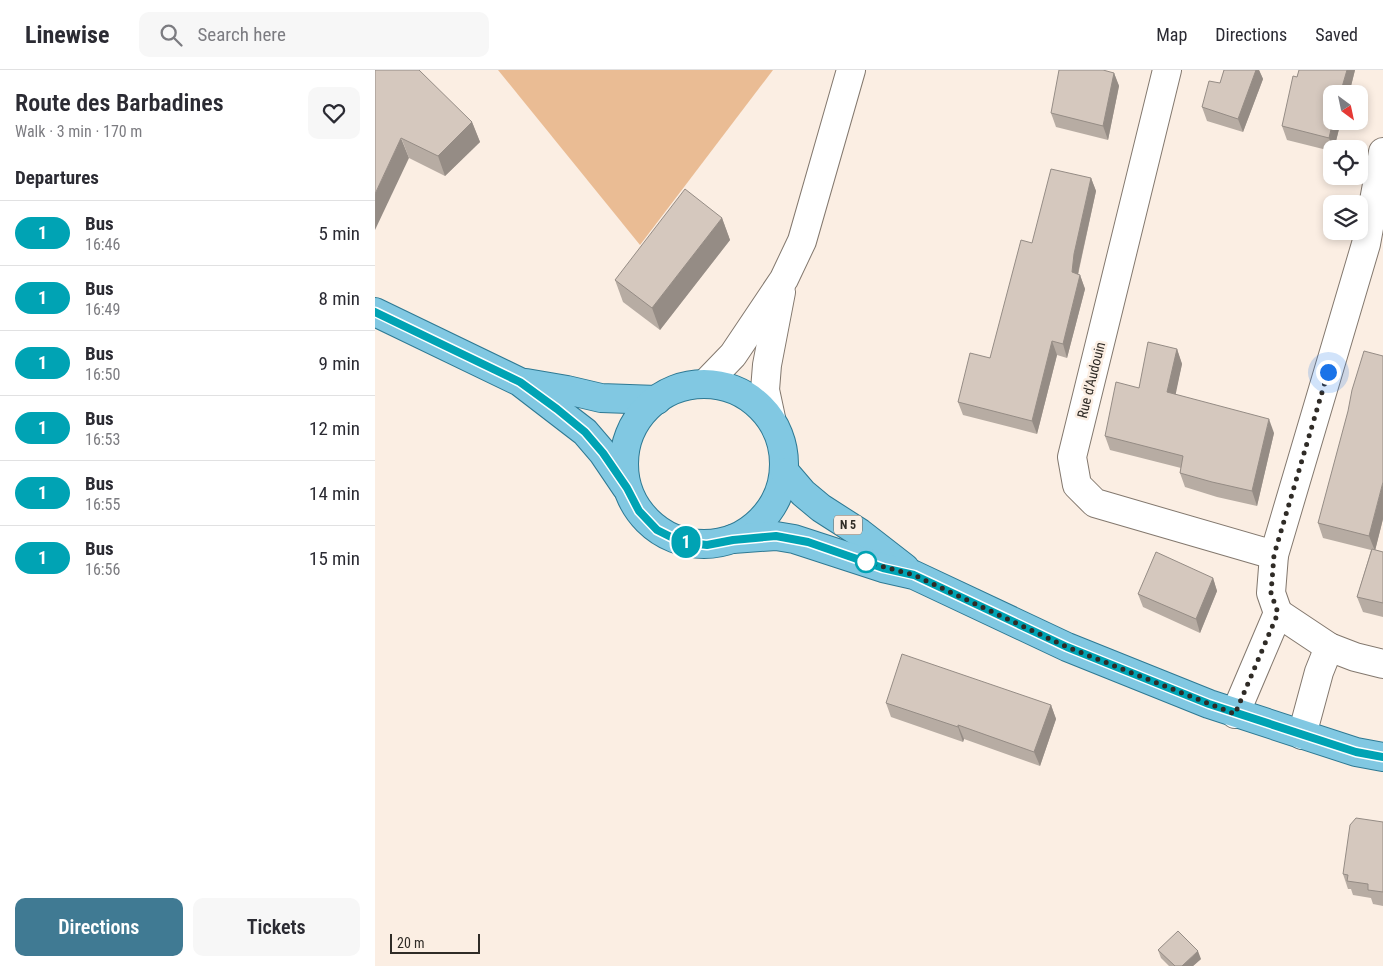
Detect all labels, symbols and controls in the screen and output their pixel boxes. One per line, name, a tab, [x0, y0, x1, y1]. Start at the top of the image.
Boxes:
search box	[139, 12, 489, 57]
text: Linewise	[25, 21, 109, 49]
icon: search	[157, 21, 185, 49]
text: Search here	[197, 23, 286, 46]
text: Map	[1156, 24, 1187, 45]
text: Directions	[1215, 24, 1287, 45]
text: Saved	[1315, 24, 1358, 45]
north arrow	[1323, 85, 1367, 130]
map controls	[1323, 85, 1368, 240]
button: heart	[308, 87, 360, 139]
text: Route des Barbadines	[15, 89, 224, 117]
text: Walk · 3 min · 170 m	[15, 122, 142, 141]
button: locate	[1323, 140, 1368, 185]
text: Departures	[15, 166, 99, 189]
button: layers	[1323, 195, 1368, 240]
text: Bus	[85, 212, 114, 235]
text: 1	[38, 222, 47, 243]
text: 5 min	[318, 222, 360, 245]
text: 16:46	[85, 235, 120, 254]
text: Bus	[85, 277, 114, 300]
text: 1	[38, 287, 47, 308]
text: 8 min	[318, 287, 360, 310]
text: 16:49	[85, 300, 120, 319]
street label: Rue d'Audouin	[1074, 340, 1108, 420]
text: Bus	[85, 342, 114, 365]
text: 1	[38, 352, 47, 373]
text: 9 min	[318, 352, 360, 375]
your location	[1316, 360, 1341, 385]
text: 16:50	[85, 365, 120, 384]
text: Bus	[85, 407, 114, 430]
text: 1	[38, 417, 47, 438]
text: 12 min	[309, 417, 360, 440]
text: 16:53	[85, 430, 120, 449]
text: Bus	[85, 472, 114, 495]
text: 1	[38, 482, 47, 503]
text: 14 min	[309, 482, 360, 505]
text: 16:55	[85, 495, 120, 514]
road number: N 5	[834, 516, 862, 534]
line badge: 1	[670, 526, 702, 558]
text: 1	[681, 531, 691, 552]
text: Bus	[85, 537, 114, 560]
text: 1	[38, 547, 47, 568]
text: 15 min	[309, 547, 360, 570]
unlabelled marker	[855, 551, 877, 573]
text: 16:56	[85, 560, 120, 579]
button: Directions	[15, 898, 183, 956]
button: Tickets	[193, 898, 360, 956]
scale bar	[390, 931, 480, 954]
text: 20 m	[397, 935, 425, 951]

